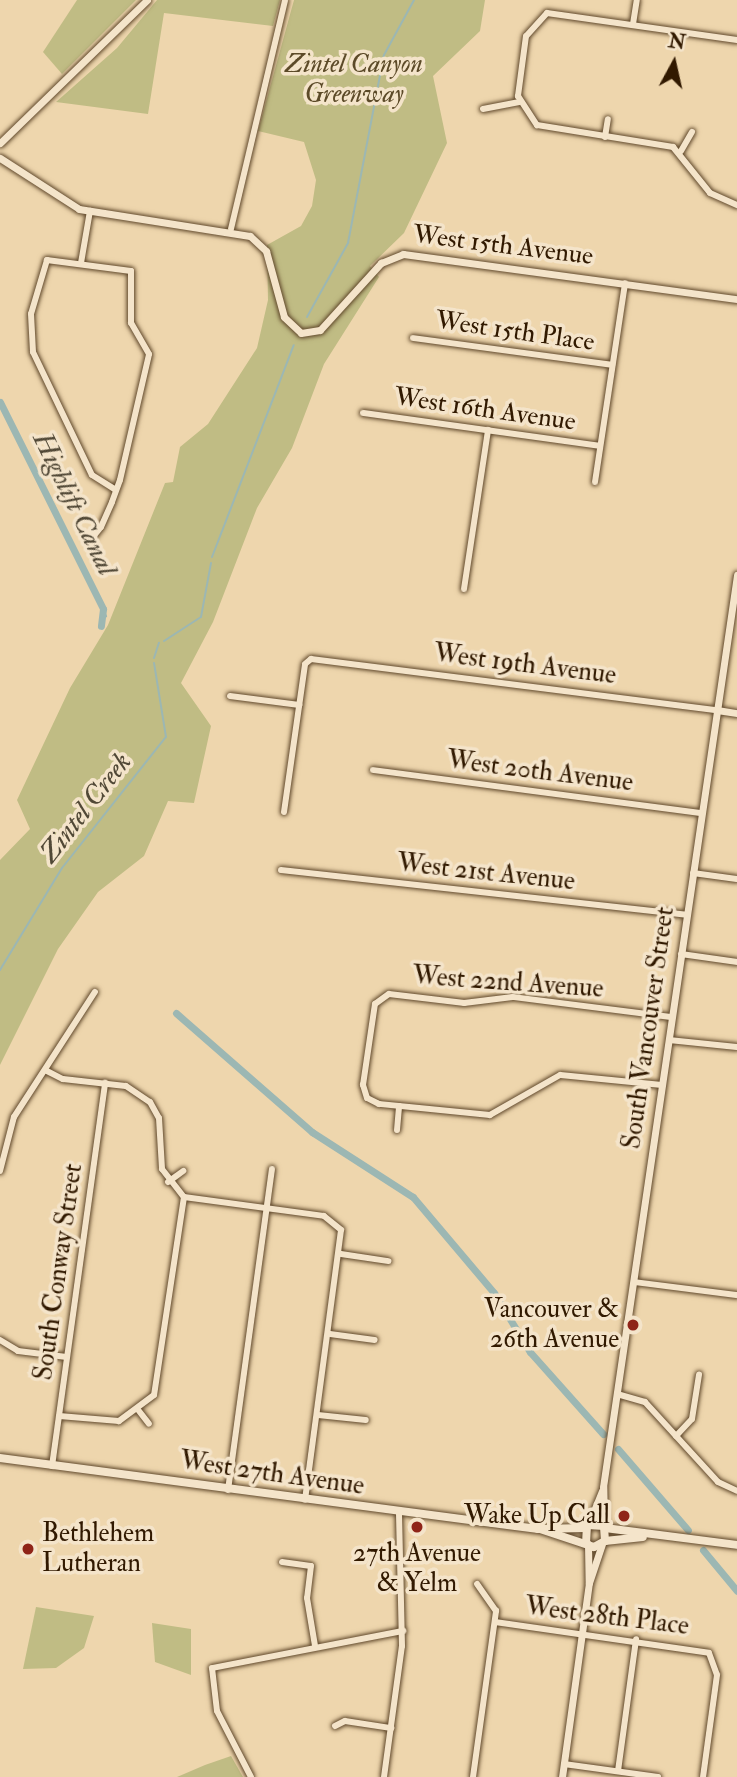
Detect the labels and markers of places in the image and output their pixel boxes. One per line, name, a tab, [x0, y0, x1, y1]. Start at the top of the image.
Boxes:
place label: Vancouver & 26th Avenue	[484, 1294, 619, 1356]
marker: Vancouver & 26th Avenue	[625, 1317, 641, 1333]
place label: Wake Up Call	[464, 1500, 610, 1532]
marker: Wake Up Call	[616, 1508, 632, 1524]
place label: Bethlehem Lutheran	[42, 1518, 154, 1580]
marker: 27th Avenue & Yelm	[409, 1519, 425, 1535]
place label: 27th Avenue & Yelm	[353, 1538, 481, 1600]
marker: Bethlehem Lutheran	[20, 1541, 36, 1557]

